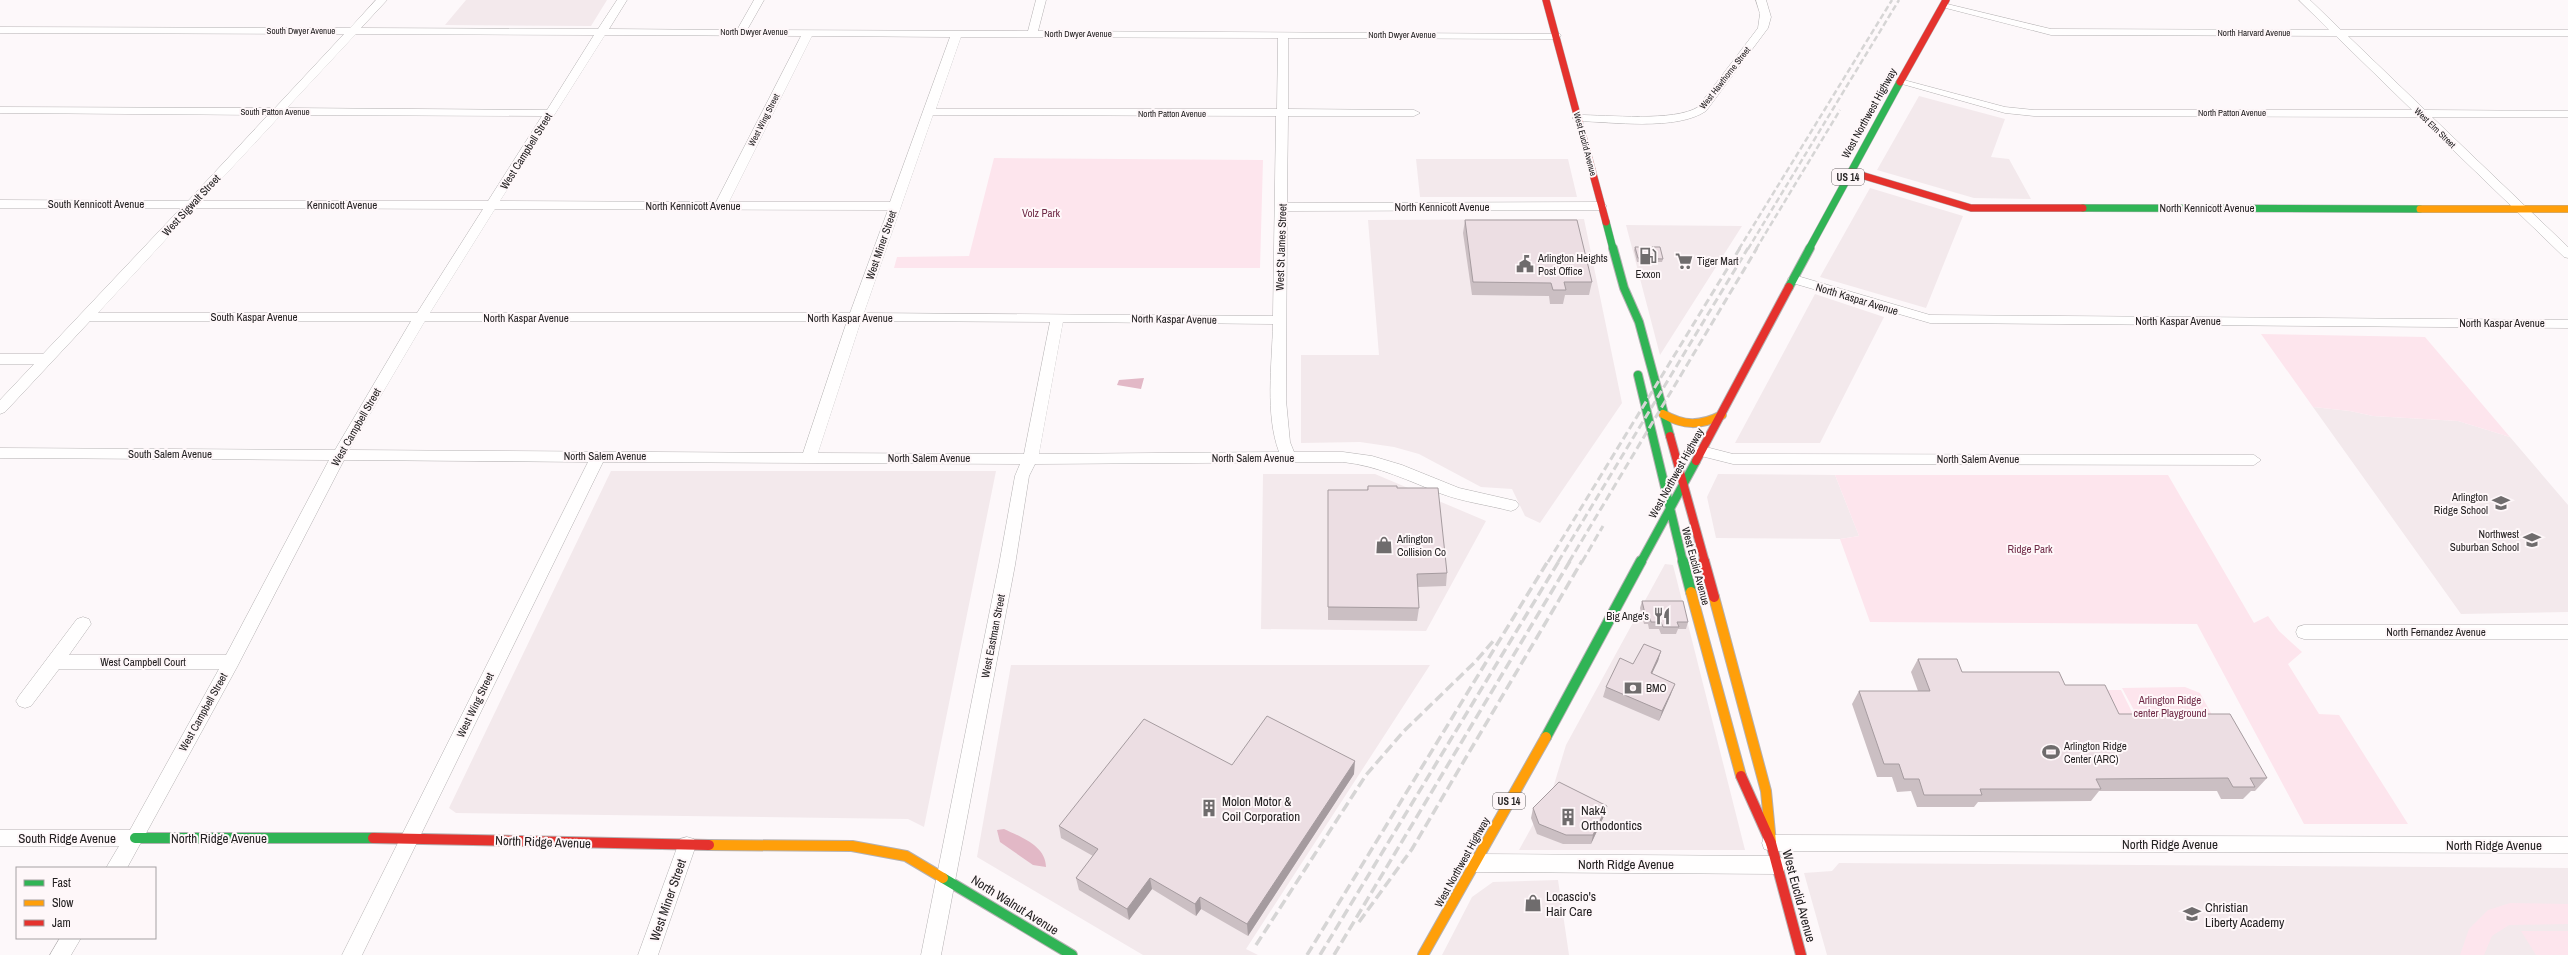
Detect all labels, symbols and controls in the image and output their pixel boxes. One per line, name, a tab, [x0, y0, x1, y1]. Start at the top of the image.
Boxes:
street label: South Dwyer Avenue	[267, 25, 335, 37]
street label: North Dwyer Avenue	[720, 26, 788, 38]
street label: North Harvard Avenue	[2218, 27, 2290, 39]
street label: North Dwyer Avenue	[1044, 28, 1112, 40]
street label: North Dwyer Avenue	[1368, 29, 1436, 41]
street label: West Hawthorne Street	[1697, 44, 1753, 112]
street label: West Northwest Highway	[1838, 65, 1900, 161]
street label: West Wing Street	[746, 92, 782, 148]
street label: West Elm Street	[2412, 105, 2458, 151]
street label: South Patton Avenue	[240, 106, 310, 118]
street label: North Patton Avenue	[2198, 107, 2266, 119]
street label: North Patton Avenue	[1138, 108, 1206, 120]
street label: West Campbell Street	[497, 110, 555, 192]
street label: West Euclid Avenue	[1571, 111, 1599, 177]
road number: US 14	[1832, 169, 1864, 185]
street label: West Sigwalt Street	[159, 171, 223, 239]
street label: South Kennicott Avenue	[48, 197, 144, 211]
street label: Kennicott Avenue	[307, 198, 377, 212]
street label: North Kennicott Avenue	[645, 199, 741, 213]
street label: North Kennicott Avenue	[1394, 200, 1490, 214]
street label: North Kennicott Avenue	[2159, 201, 2255, 215]
street label: West St James Street	[1272, 203, 1290, 291]
park label: Volz Park	[1022, 206, 1061, 220]
street label: West Miner Street	[863, 208, 900, 282]
fuel station icon: Exxon	[1638, 246, 1658, 266]
place label: Arlington Heights Post Office	[1537, 251, 1608, 278]
supermarket icon: Tiger Mart	[1674, 251, 1694, 271]
public building icon: Arlington Heights Post Office	[1515, 254, 1535, 274]
place label: Tiger Mart	[1697, 254, 1739, 268]
place label: Exxon	[1635, 267, 1661, 281]
street label: North Kaspar Avenue	[1814, 280, 1900, 318]
street label: South Kaspar Avenue	[210, 310, 298, 324]
street label: North Kaspar Avenue	[483, 311, 569, 325]
street label: North Kaspar Avenue	[807, 311, 893, 325]
street label: North Kaspar Avenue	[1131, 311, 1217, 327]
street label: North Kaspar Avenue	[2135, 314, 2221, 328]
street label: North Kaspar Avenue	[2459, 316, 2545, 330]
street label: West Campbell Street	[328, 385, 384, 468]
street label: West Northwest Highway	[1645, 425, 1707, 521]
street label: South Salem Avenue	[128, 447, 212, 461]
street label: North Salem Avenue	[564, 449, 646, 463]
street label: North Salem Avenue	[888, 451, 970, 465]
street label: North Salem Avenue	[1212, 451, 1294, 465]
street label: North Salem Avenue	[1937, 452, 2019, 466]
place label: Arlington Ridge School	[2434, 490, 2488, 517]
school or university icon: Arlington Ridge School	[2491, 493, 2511, 513]
street label: West Euclid Avenue	[1679, 525, 1713, 607]
place label: Northwest Suburban School	[2450, 527, 2519, 554]
school or university icon: Northwest Suburban School	[2522, 530, 2542, 550]
place label: Arlington Collision Co	[1396, 532, 1446, 559]
shop icon: Arlington Collision Co	[1374, 535, 1394, 555]
park label: Ridge Park	[2007, 542, 2053, 556]
street label: West Eastman Street	[978, 592, 1008, 679]
restaurant icon: Big Ange's	[1652, 606, 1672, 626]
place label: Big Ange's	[1606, 609, 1649, 623]
street label: North Fernandez Avenue	[2386, 625, 2486, 639]
street label: West Campbell Court	[100, 655, 186, 669]
street label: West Campbell Street	[176, 670, 231, 754]
street label: West Wing Street	[453, 670, 497, 740]
bank icon: BMO	[1623, 678, 1643, 698]
place label: BMO	[1646, 681, 1667, 695]
park label: Arlington Ridge center Playground	[2133, 693, 2207, 720]
place label: Arlington Ridge Center (ARC)	[2063, 739, 2127, 766]
sports icon: Arlington Ridge Center (ARC)	[2041, 742, 2061, 762]
place label: Molon Motor & Coil Corporation	[1222, 793, 1300, 825]
road number: US 14	[1493, 793, 1525, 809]
building icon: Molon Motor & Coil Corporation	[1199, 798, 1219, 818]
place label: Nak4 Orthodontics	[1581, 802, 1642, 834]
building icon: Nak4 Orthodontics	[1558, 807, 1578, 827]
street label: West Northwest Highway	[1431, 814, 1493, 910]
street label: South Ridge Avenue	[18, 830, 116, 847]
street label: North Ridge Avenue	[171, 830, 267, 847]
street label: North Ridge Avenue	[495, 832, 591, 852]
street label: North Ridge Avenue	[2122, 836, 2218, 853]
street label: North Ridge Avenue	[2446, 837, 2542, 854]
street label: West Euclid Avenue	[1778, 848, 1820, 944]
street label: North Ridge Avenue	[1578, 856, 1674, 873]
street label: West Miner Street	[646, 857, 690, 943]
legend	[16, 867, 156, 939]
street label: North Walnut Avenue	[968, 871, 1062, 939]
text: Fast	[52, 875, 71, 891]
place label: Locascio's Hair Care	[1546, 888, 1596, 920]
shop icon: Locascio's Hair Care	[1523, 893, 1543, 913]
text: Slow	[52, 895, 74, 911]
place label: Christian Liberty Academy	[2205, 899, 2285, 931]
school or university icon: Christian Liberty Academy	[2182, 904, 2202, 924]
text: Jam	[52, 915, 71, 931]

